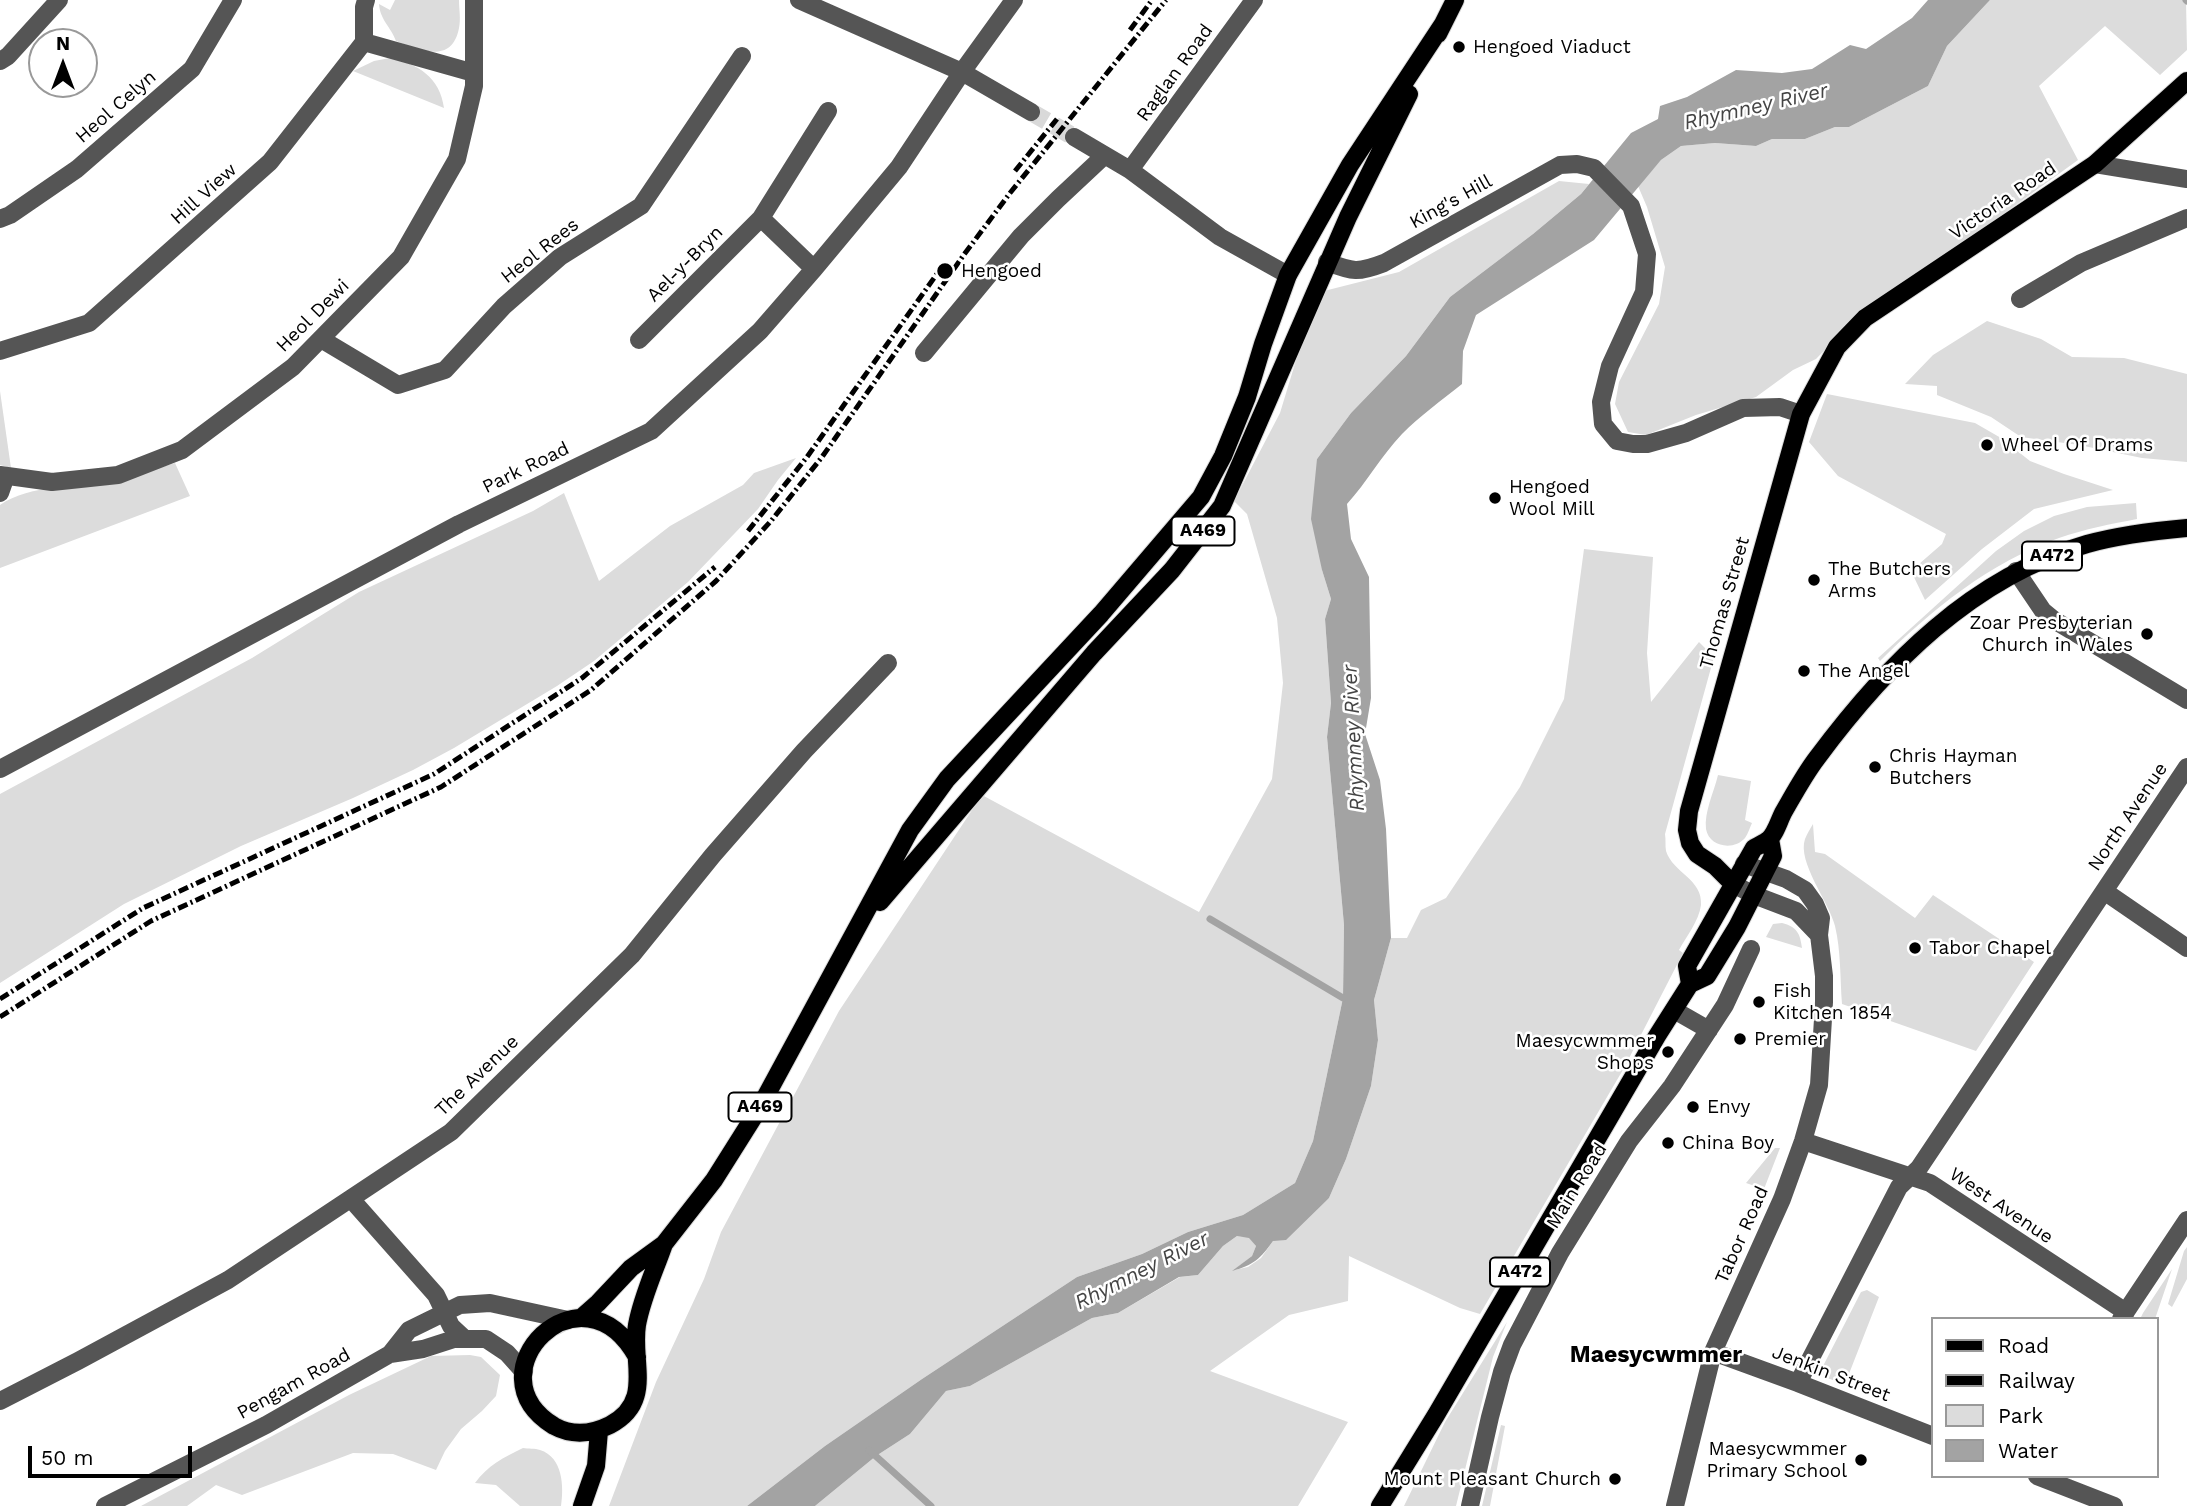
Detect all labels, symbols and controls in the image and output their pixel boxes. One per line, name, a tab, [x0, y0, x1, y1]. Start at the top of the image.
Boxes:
street label: Raglan Road	[1132, 20, 1218, 126]
north arrow	[28, 28, 98, 98]
text: N	[56, 32, 70, 55]
place label: Hengoed Viaduct	[1473, 36, 1631, 58]
marker: Hengoed Viaduct	[1451, 39, 1467, 55]
street label: Heol Celyn	[71, 66, 161, 148]
water label: Rhymney River	[1682, 78, 1830, 136]
street label: Victoria Road	[1945, 157, 2061, 245]
street label: Hill View	[166, 158, 242, 230]
street label: King's Hill	[1406, 170, 1496, 234]
street label: Heol Rees	[496, 213, 584, 289]
street label: Ael-y-Bryn	[642, 221, 728, 307]
place label: Hengoed	[961, 260, 1042, 282]
marker: Hengoed	[935, 261, 955, 281]
street label: Heol Dewi	[272, 275, 354, 357]
place label: Wheel Of Drams	[2001, 434, 2153, 456]
street label: Park Road	[479, 437, 573, 499]
marker: Wheel Of Drams	[1979, 437, 1995, 453]
place label: Hengoed Wool Mill	[1509, 476, 1595, 520]
marker: Hengoed Wool Mill	[1487, 490, 1503, 506]
road number: A469	[1172, 516, 1234, 546]
street label: Thomas Street	[1695, 534, 1755, 672]
road number: A472	[2022, 542, 2082, 570]
place label: The Butchers Arms	[1828, 558, 1951, 602]
marker: The Butchers Arms	[1806, 572, 1822, 588]
place label: Zoar Presbyterian Church in Wales	[1969, 612, 2133, 656]
marker: Zoar Presbyterian Church in Wales	[2139, 626, 2155, 642]
place label: The Angel	[1818, 660, 1909, 682]
marker: The Angel	[1796, 663, 1812, 679]
water label: Rhymney River	[1338, 664, 1370, 812]
place label: Chris Hayman Butchers	[1889, 745, 2018, 789]
street label: North Avenue	[2083, 758, 2173, 876]
marker: Chris Hayman Butchers	[1867, 759, 1883, 775]
place label: Tabor Chapel	[1929, 937, 2051, 959]
marker: Tabor Chapel	[1907, 940, 1923, 956]
place label: Fish Kitchen 1854	[1773, 980, 1892, 1024]
marker: Fish Kitchen 1854	[1751, 994, 1767, 1010]
place label: Premier	[1754, 1028, 1826, 1050]
street label: The Avenue	[430, 1030, 524, 1122]
place label: Maesycwmmer Shops	[1516, 1030, 1654, 1074]
marker: Premier	[1732, 1031, 1748, 1047]
marker: Maesycwmmer Shops	[1660, 1044, 1676, 1060]
road number: A469	[728, 1092, 792, 1122]
place label: Envy	[1707, 1096, 1750, 1118]
marker: Envy	[1685, 1099, 1701, 1115]
place label: China Boy	[1682, 1132, 1774, 1154]
marker: China Boy	[1660, 1135, 1676, 1151]
street label: Main Road	[1542, 1139, 1612, 1233]
street label: West Avenue	[1945, 1163, 2057, 1249]
street label: Tabor Road	[1710, 1183, 1774, 1287]
water label: Rhymney River	[1071, 1226, 1213, 1316]
road number: A472	[1490, 1258, 1550, 1287]
legend	[1932, 1317, 2159, 1478]
text: Road	[1998, 1333, 2049, 1358]
district label: Maesycwmmer	[1570, 1341, 1742, 1369]
street label: Jenkin Street	[1769, 1341, 1893, 1407]
street label: Pengam Road	[233, 1343, 355, 1425]
text: Railway	[1998, 1368, 2075, 1393]
text: Park	[1998, 1403, 2043, 1428]
scale bar	[32, 1432, 196, 1476]
place label: Maesycwmmer Primary School	[1707, 1438, 1847, 1482]
text: Water	[1998, 1438, 2058, 1463]
text: 50 m	[41, 1445, 93, 1470]
marker: Maesycwmmer Primary School	[1853, 1452, 1869, 1468]
place label: Mount Pleasant Church	[1383, 1468, 1601, 1490]
marker: Mount Pleasant Church	[1607, 1471, 1623, 1487]

